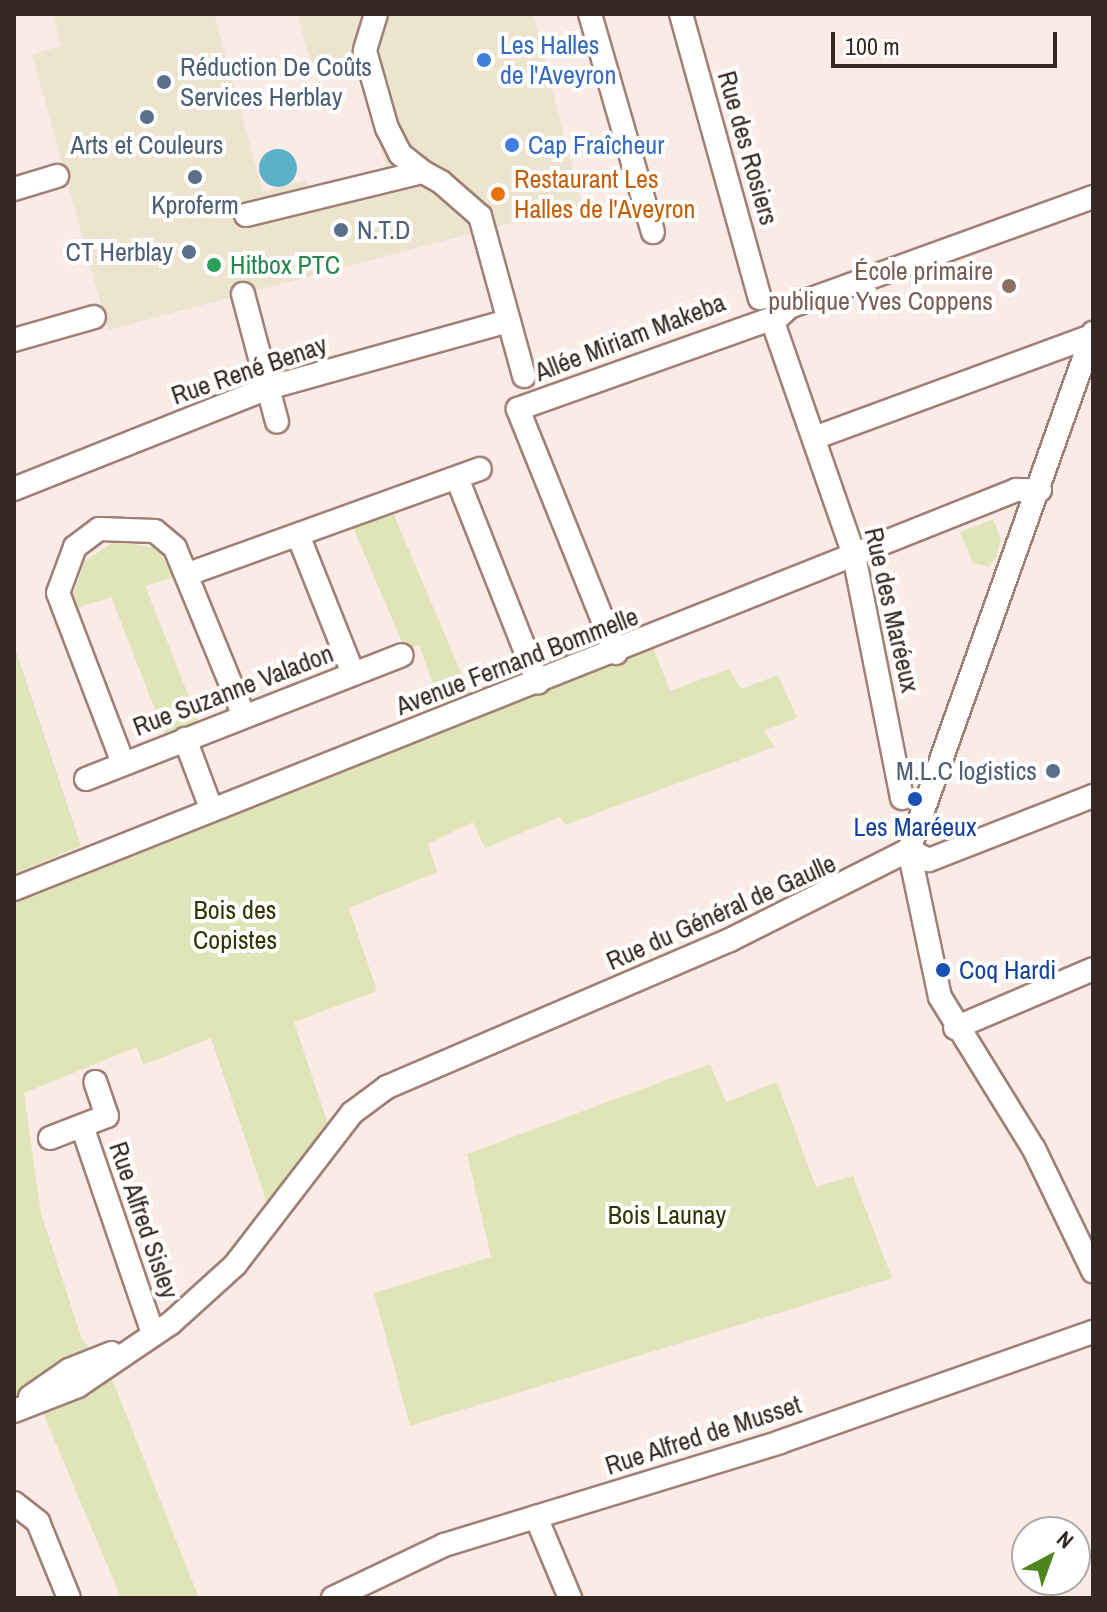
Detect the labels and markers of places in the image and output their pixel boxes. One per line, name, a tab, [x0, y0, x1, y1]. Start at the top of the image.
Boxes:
place label: Les Halles de l'Aveyron	[500, 29, 616, 90]
place label: Réduction De Coûts Services Herblay	[180, 51, 372, 112]
marker: Les Halles de l'Aveyron	[475, 51, 493, 69]
marker: Réduction De Coûts Services Herblay	[155, 73, 173, 91]
marker: Arts et Couleurs	[138, 108, 156, 126]
place label: Arts et Couleurs	[71, 129, 223, 161]
place label: Cap Fraîcheur	[528, 129, 664, 161]
marker: Cap Fraîcheur	[503, 136, 521, 154]
place label: Restaurant Les Halles de l'Aveyron	[514, 163, 695, 224]
marker: Kproferm	[186, 168, 204, 186]
marker: Restaurant Les Halles de l'Aveyron	[489, 185, 507, 203]
place label: Kproferm	[151, 189, 239, 221]
place label: N.T.D	[357, 214, 410, 246]
marker: N.T.D	[332, 221, 350, 239]
place label: CT Herblay	[65, 236, 173, 268]
marker: CT Herblay	[180, 243, 198, 261]
place label: Hitbox PTC	[230, 249, 340, 281]
place label: École primaire publique Yves Coppens	[768, 255, 993, 316]
marker: Hitbox PTC	[205, 256, 223, 274]
marker: École primaire publique Yves Coppens	[1000, 277, 1018, 295]
place label: M.L.C logistics	[896, 755, 1037, 787]
marker: M.L.C logistics	[1044, 762, 1062, 780]
marker: Les Maréeux	[906, 790, 924, 808]
place label: Les Maréeux	[853, 811, 977, 843]
place label: Coq Hardi	[959, 954, 1056, 986]
marker: Coq Hardi	[934, 961, 952, 979]

